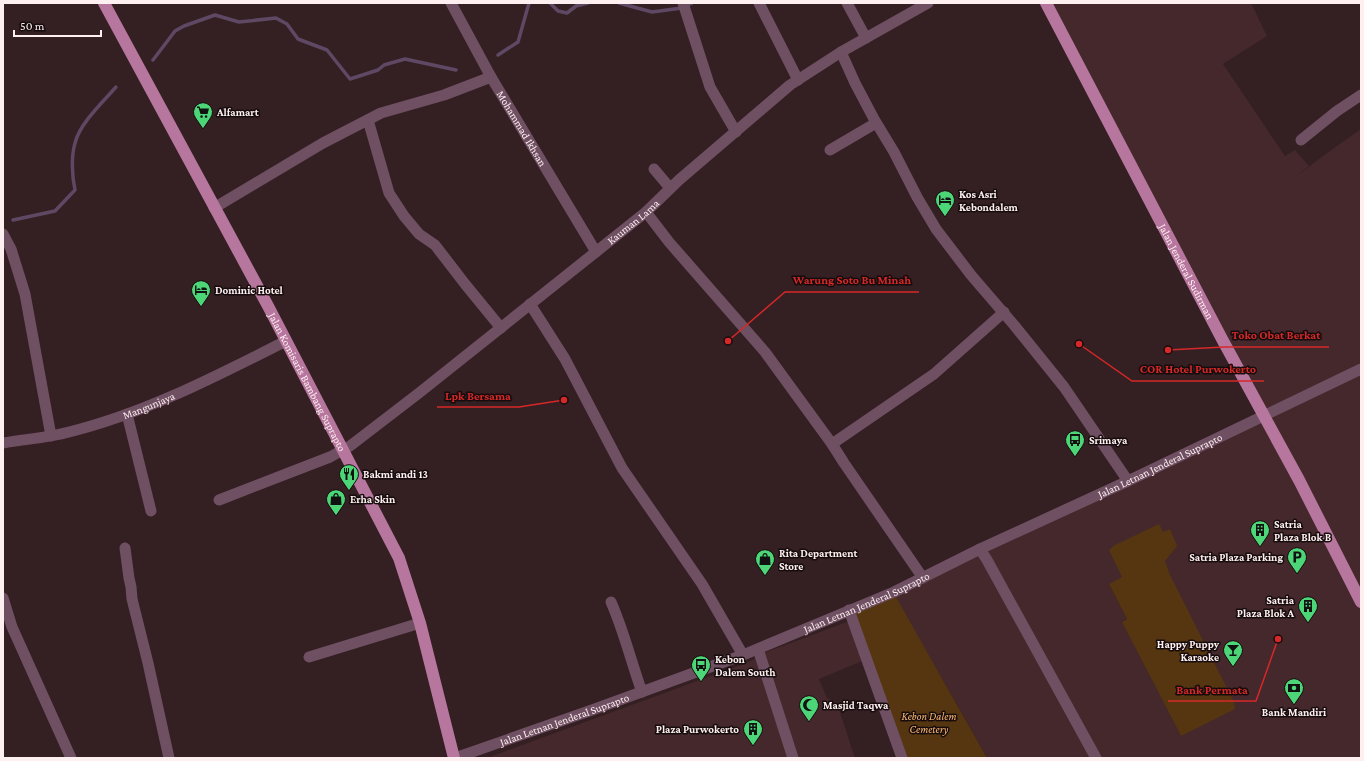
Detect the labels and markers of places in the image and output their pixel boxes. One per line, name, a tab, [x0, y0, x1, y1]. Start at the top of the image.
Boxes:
supermarket icon: Alfamart	[192, 101, 214, 129]
place label: Alfamart	[216, 106, 259, 118]
place label: Kos Asri Kebondalem	[959, 188, 1019, 213]
hotel icon: Kos Asri Kebondalem	[934, 189, 956, 217]
callout: Warung Soto Bu Minah	[785, 268, 919, 292]
hotel icon: Dominic Hotel	[190, 279, 212, 307]
place label: Dominic Hotel	[215, 284, 284, 296]
callout: Toko Obat Berkat	[1224, 323, 1329, 347]
callout: COR Hotel Purwokerto	[1132, 357, 1264, 381]
callout: Lpk Bersama	[437, 383, 519, 407]
bus stop icon: Srimaya	[1064, 429, 1086, 457]
place label: Srimaya	[1089, 434, 1128, 446]
restaurant icon: Bakmi andi 13	[338, 463, 360, 491]
place label: Bakmi andi 13	[363, 468, 428, 480]
shop icon: Erha Skin	[325, 488, 347, 516]
place label: Erha Skin	[350, 493, 396, 505]
place label: Satria Plaza Blok B	[1274, 518, 1332, 543]
building icon: Satria Plaza Blok B	[1249, 519, 1271, 547]
parking icon: Satria Plaza Parking	[1286, 546, 1308, 574]
place label: Rita Department Store	[779, 547, 858, 572]
shop icon: Rita Department Store	[754, 548, 776, 576]
place label: Satria Plaza Parking	[1189, 551, 1283, 563]
place label: Satria Plaza Blok A	[1237, 594, 1295, 619]
building icon: Satria Plaza Blok A	[1297, 595, 1319, 623]
place label: Happy Puppy Karaoke	[1157, 638, 1220, 663]
bar icon: Happy Puppy Karaoke	[1222, 639, 1244, 667]
place label: Kebon Dalem South	[715, 653, 776, 678]
bus stop icon: Kebon Dalem South	[690, 654, 712, 682]
callout: Bank Permata	[1168, 677, 1256, 701]
bank icon: Bank Mandiri	[1283, 677, 1305, 705]
mosque icon: Masjid Taqwa	[798, 694, 820, 722]
place label: Masjid Taqwa	[823, 699, 889, 712]
place label: Bank Mandiri	[1262, 706, 1327, 718]
building icon: Plaza Purwokerto	[742, 718, 764, 746]
place label: Plaza Purwokerto	[656, 723, 739, 735]

